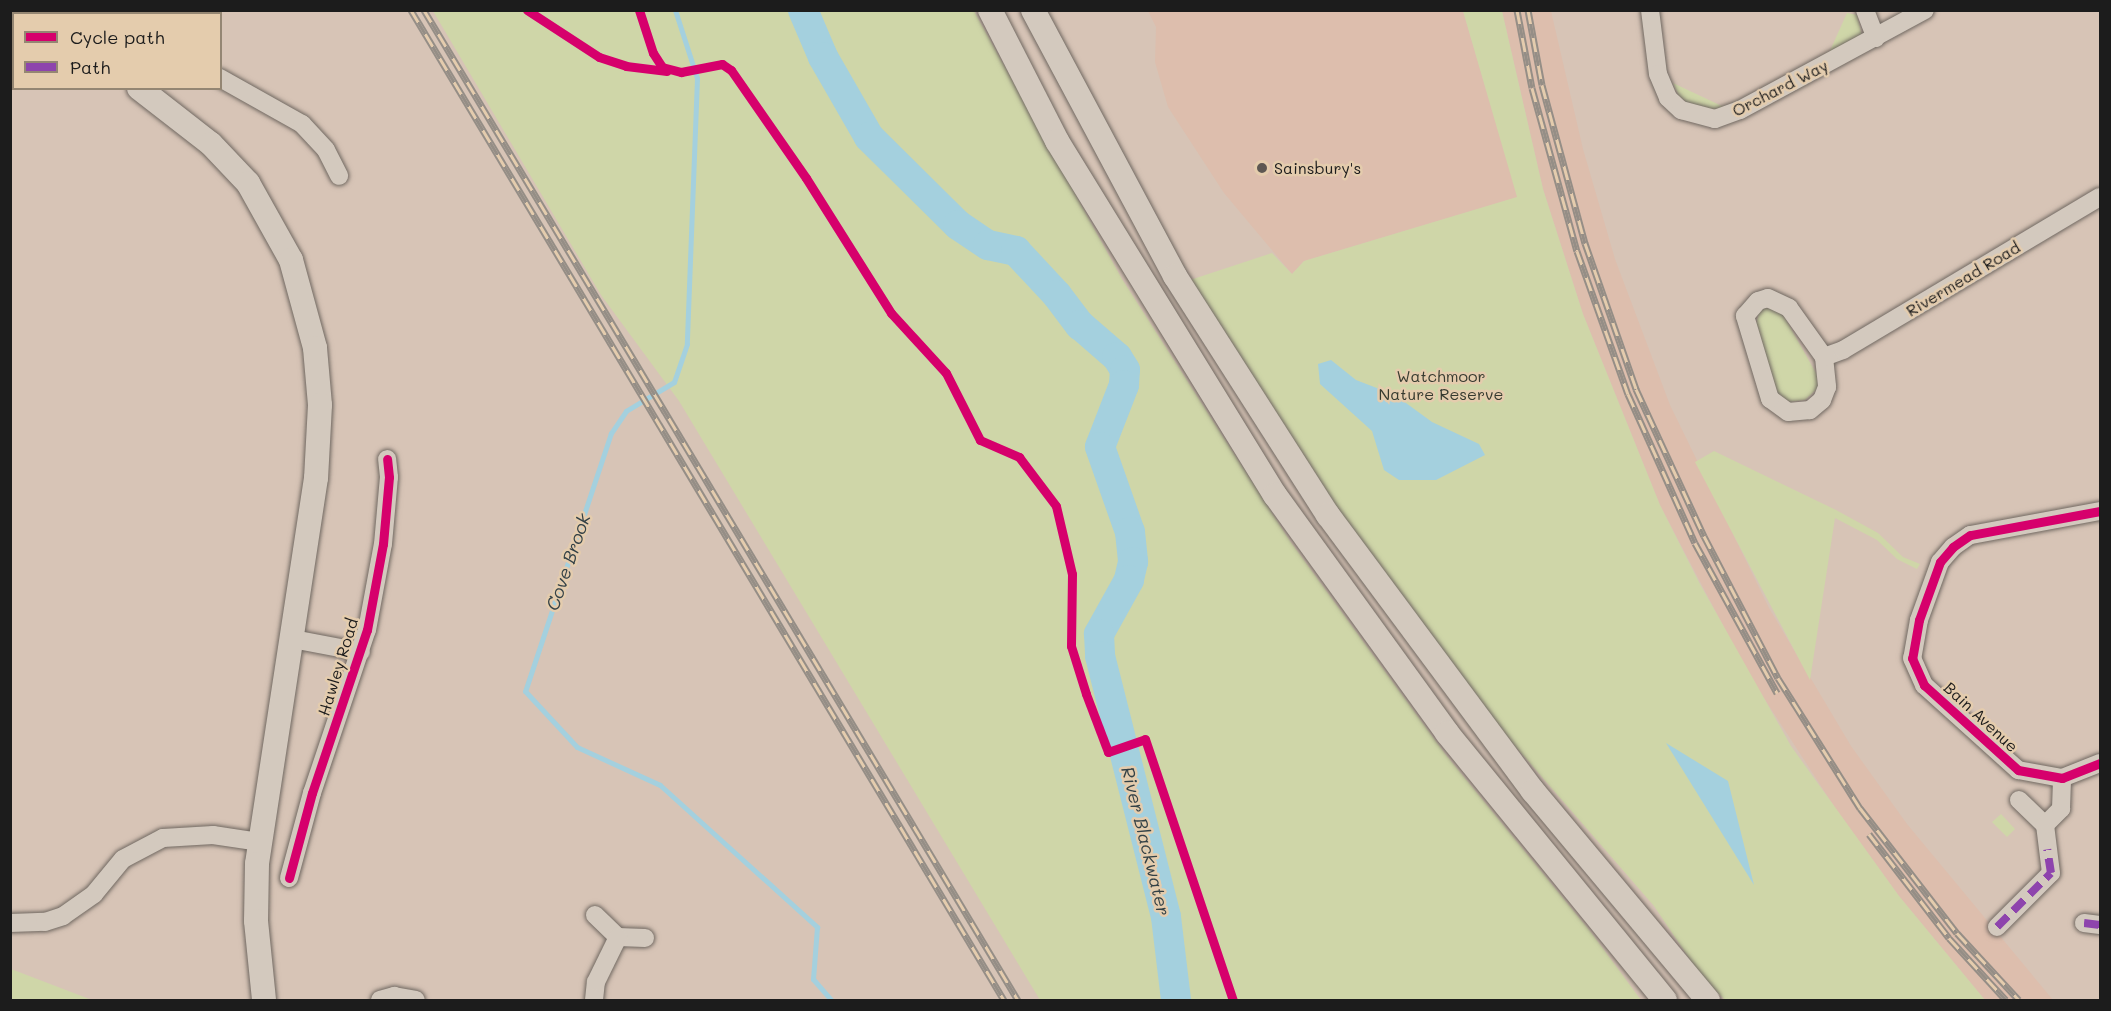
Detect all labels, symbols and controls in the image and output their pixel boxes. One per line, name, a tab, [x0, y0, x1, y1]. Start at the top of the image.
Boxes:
legend	[12, 12, 222, 90]
text: Cycle path	[70, 25, 165, 49]
text: Path	[70, 55, 110, 79]
street label: Orchard Way	[1729, 56, 1831, 120]
place label: Sainsbury's	[1274, 158, 1361, 178]
marker: Sainsbury's	[1255, 161, 1269, 175]
street label: Rivermead Road	[1903, 237, 2023, 321]
park label: Watchmoor Nature Reserve	[1379, 366, 1503, 404]
water label: Cove Brook	[541, 511, 595, 613]
street label: Hawley Road	[314, 616, 362, 718]
street label: Bain Avenue	[1940, 678, 2022, 756]
water label: River Blackwater	[1117, 764, 1175, 918]

